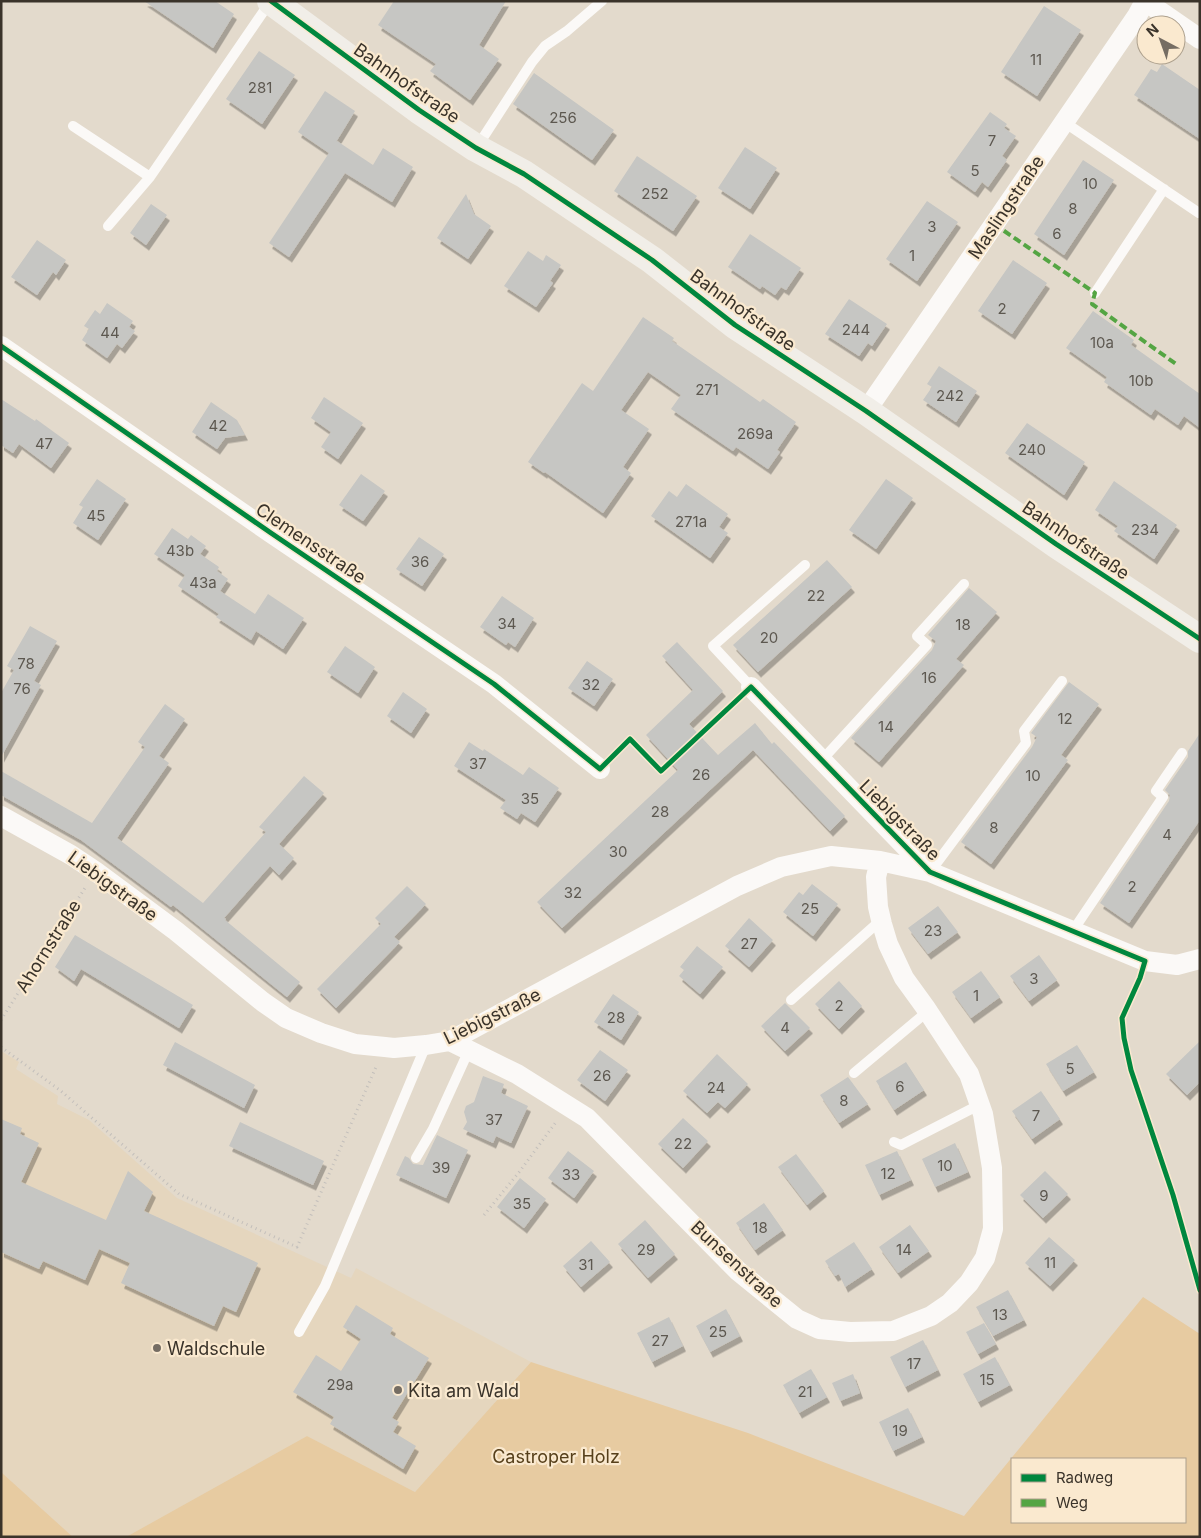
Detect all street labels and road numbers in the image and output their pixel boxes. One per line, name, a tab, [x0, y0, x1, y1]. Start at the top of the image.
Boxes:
street label: Bahnhofstraße	[350, 39, 464, 127]
street label: Maslingstraße	[964, 151, 1048, 263]
street label: Bahnhofstraße	[686, 265, 800, 355]
street label: Bahnhofstraße	[1018, 496, 1134, 584]
street label: Clemensstraße	[252, 498, 370, 588]
street label: Liebigstraße	[855, 775, 945, 865]
street label: Liebigstraße	[64, 847, 162, 925]
street label: Ahornstraße	[11, 896, 85, 996]
street label: Liebigstraße	[440, 983, 544, 1049]
street label: Bunsenstraße	[687, 1216, 787, 1312]

